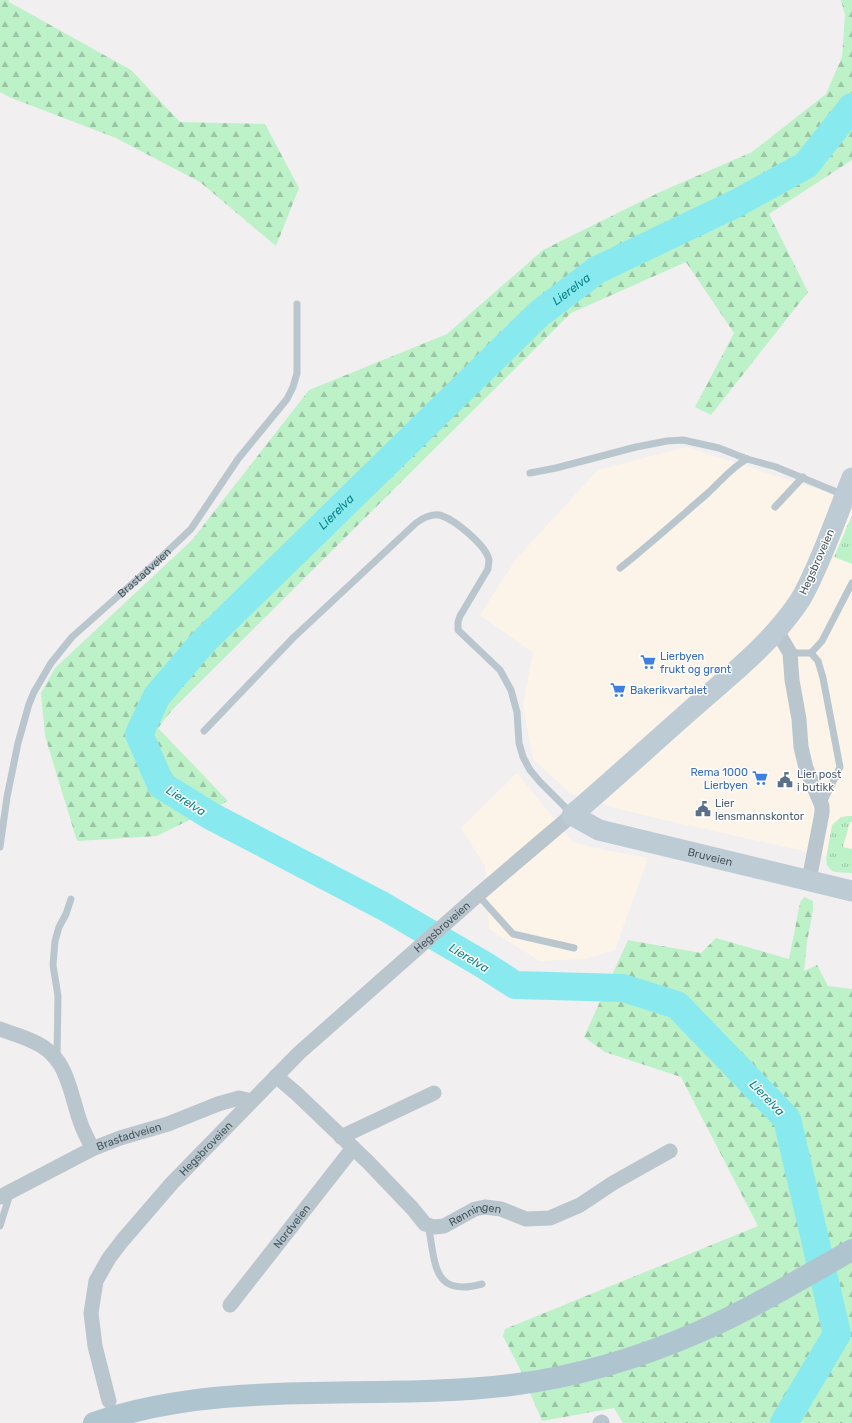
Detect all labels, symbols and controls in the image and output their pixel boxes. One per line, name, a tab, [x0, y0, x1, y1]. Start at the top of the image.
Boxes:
water label: Lierelva	[550, 270, 593, 308]
water label: Lierelva	[316, 491, 357, 532]
street label: Hegsbroveien	[797, 527, 837, 597]
street label: Brastadveien	[115, 545, 174, 600]
place label: Lierbyen frukt og grønt	[660, 650, 732, 676]
supermarket icon: Lierbyen frukt og grønt	[639, 653, 657, 671]
supermarket icon: Bakerikvartalet	[609, 681, 627, 699]
place label: Bakerikvartalet	[630, 684, 708, 697]
place label: Rema 1000 Lierbyen	[690, 766, 748, 792]
place label: Lier post i butikk	[797, 768, 842, 794]
supermarket icon: Rema 1000 Lierbyen	[751, 769, 769, 787]
public building icon: Lier post i butikk	[776, 771, 794, 789]
water label: Lierelva	[164, 783, 208, 819]
place label: Lier lensmannskontor	[715, 797, 805, 823]
public building icon: Lier lensmannskontor	[694, 800, 712, 818]
street label: Bruveien	[686, 845, 734, 868]
street label: Hegsbroveien	[411, 899, 473, 955]
water label: Lierelva	[447, 941, 491, 975]
water label: Lierelva	[747, 1077, 787, 1119]
street label: Hegsbroveien	[176, 1119, 235, 1178]
street label: Brastadveien	[95, 1120, 163, 1153]
street label: Rønningen	[447, 1200, 502, 1229]
street label: Nordveien	[270, 1202, 313, 1251]

